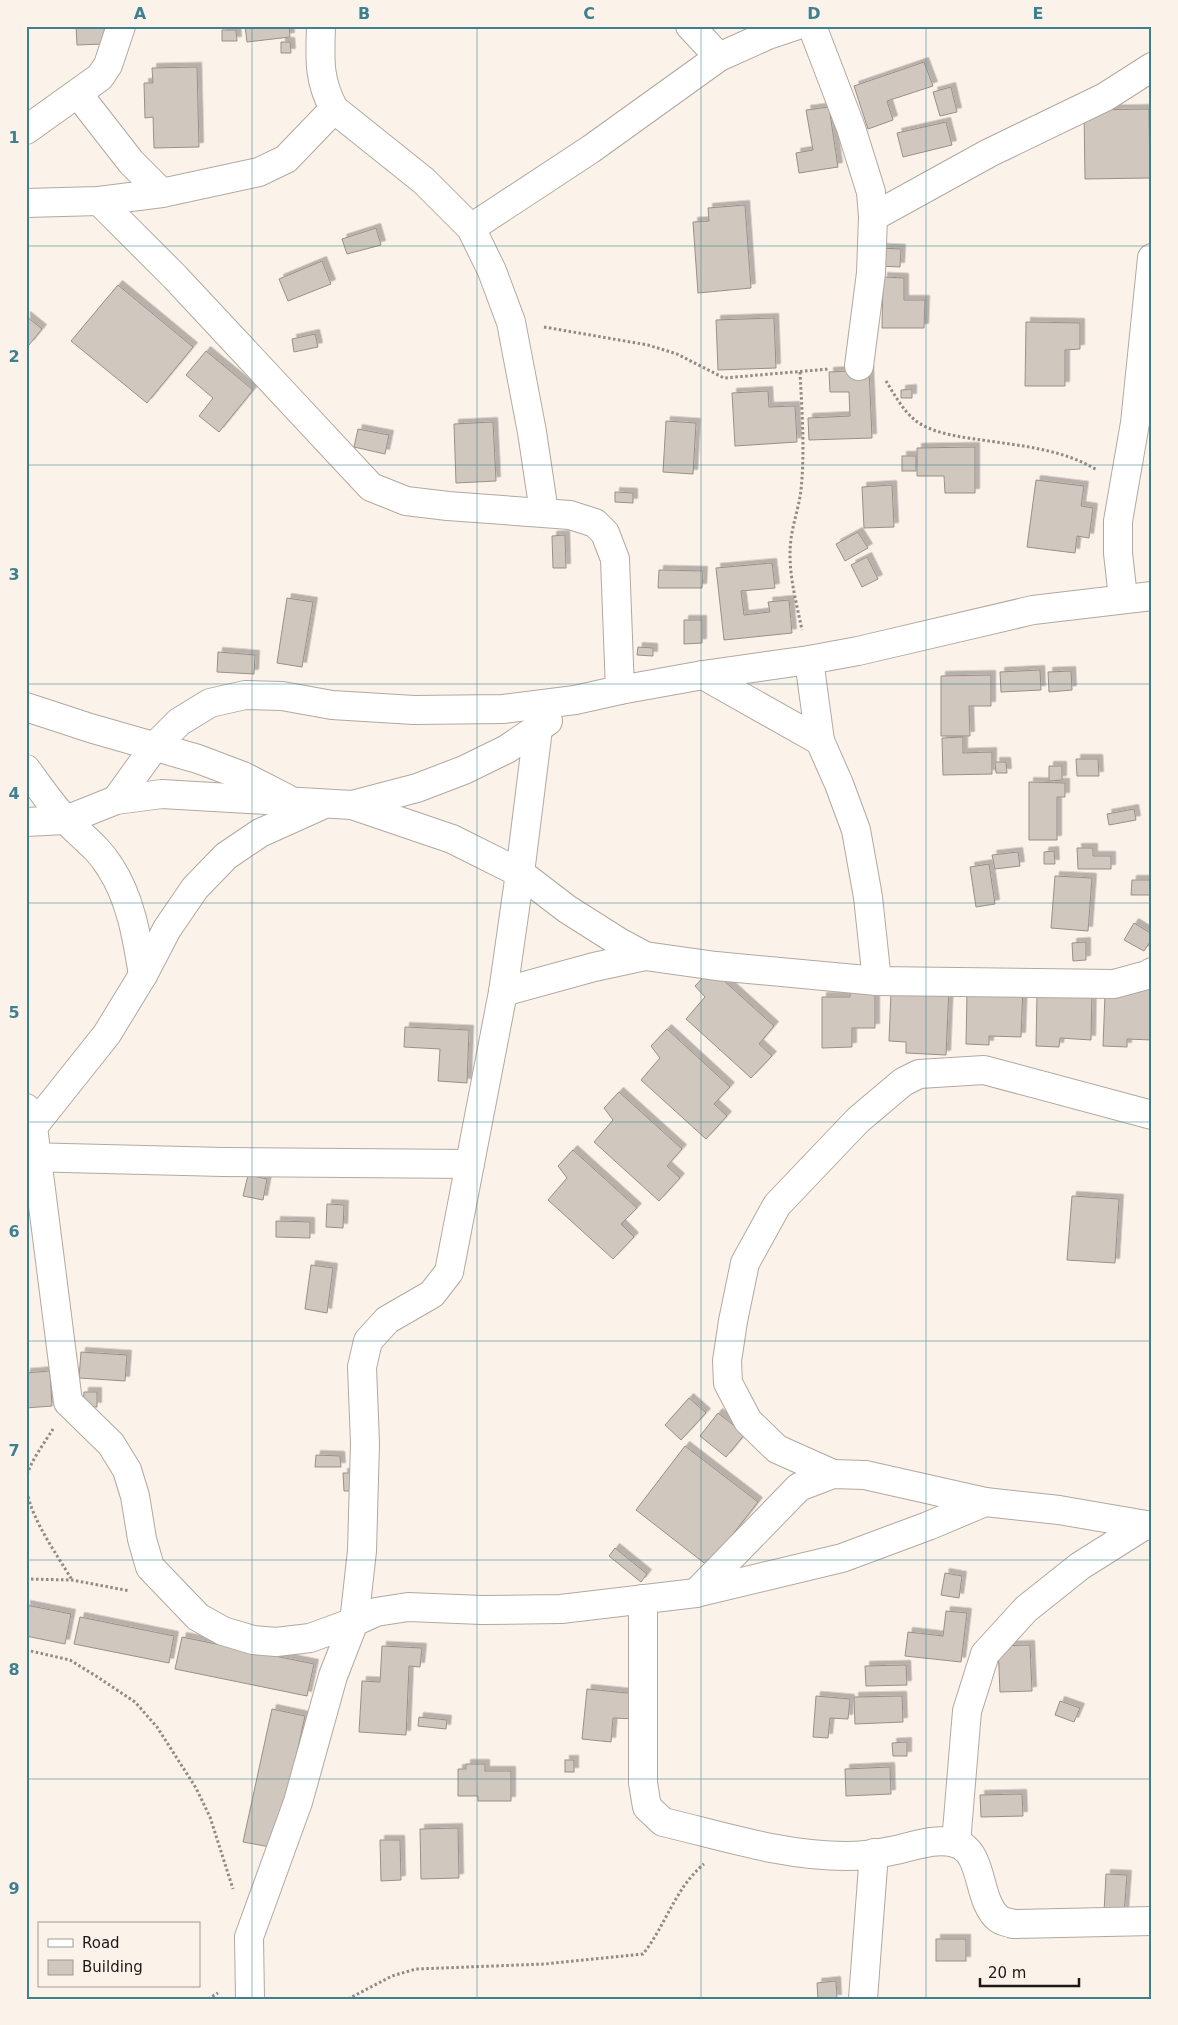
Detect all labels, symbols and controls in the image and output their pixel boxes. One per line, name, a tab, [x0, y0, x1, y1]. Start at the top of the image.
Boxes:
text: A	[134, 4, 147, 23]
text: B	[358, 4, 370, 23]
text: C	[583, 4, 595, 23]
text: D	[807, 4, 821, 23]
text: E	[1033, 4, 1043, 23]
text: 1	[8, 128, 20, 147]
text: 2	[8, 347, 20, 366]
text: 3	[8, 565, 20, 584]
text: 4	[8, 784, 20, 803]
text: 5	[8, 1003, 20, 1022]
text: 6	[8, 1222, 20, 1241]
text: 7	[8, 1441, 20, 1460]
text: 8	[8, 1660, 20, 1679]
text: 9	[8, 1879, 20, 1898]
legend	[38, 1922, 200, 1988]
text: Road	[82, 1934, 120, 1952]
scale bar	[980, 1955, 1079, 1987]
text: Building	[82, 1958, 143, 1976]
text: 20 m	[988, 1964, 1026, 1982]

